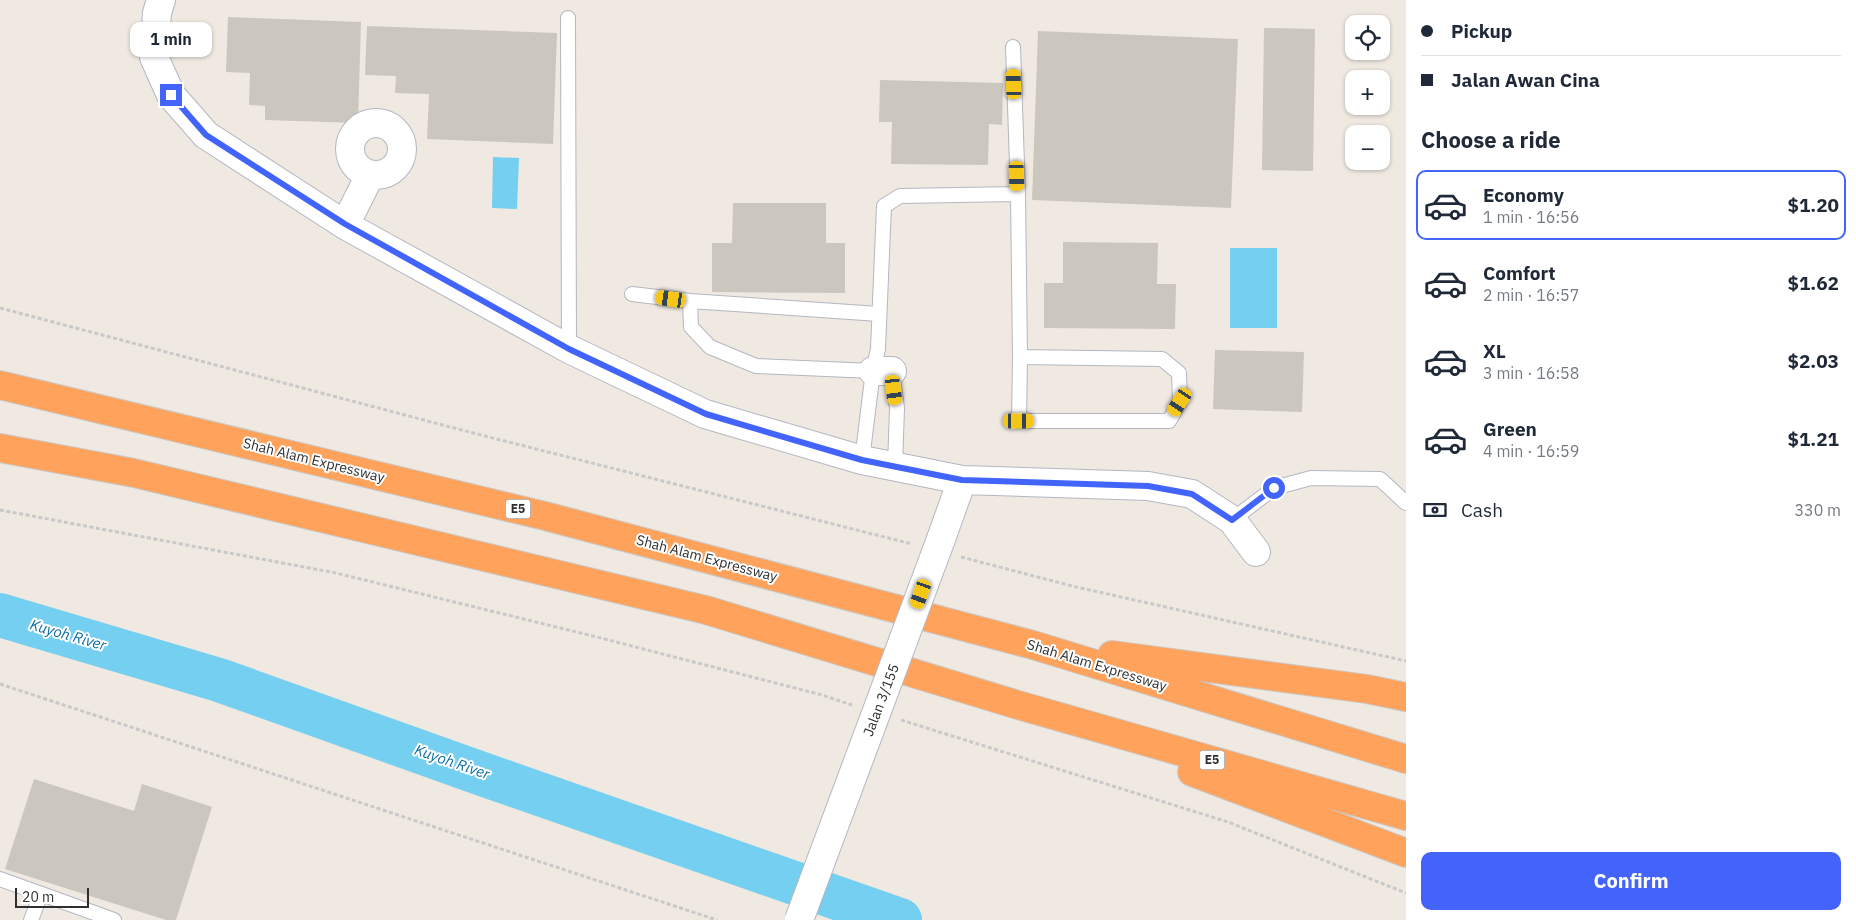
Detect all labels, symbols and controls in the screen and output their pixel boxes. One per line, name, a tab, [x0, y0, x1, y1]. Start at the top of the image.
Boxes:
map controls	[1345, 15, 1390, 170]
button: locate	[1345, 15, 1390, 60]
text: Pickup	[1451, 19, 1512, 43]
callout: 1 min	[130, 22, 212, 58]
text: 1 min	[150, 29, 192, 49]
text: Jalan Awan Cina	[1451, 68, 1600, 92]
car	[1005, 69, 1022, 99]
button: +	[1345, 70, 1390, 115]
route end	[160, 84, 182, 106]
button: −	[1345, 125, 1390, 170]
text: Choose a ride	[1421, 125, 1561, 154]
car	[1008, 161, 1025, 191]
icon: car	[1423, 183, 1468, 228]
text: Economy	[1483, 183, 1564, 207]
text: $1.20	[1787, 193, 1839, 217]
text: 1 min · 16:56	[1483, 207, 1579, 227]
icon: car	[1423, 261, 1468, 306]
text: Comfort	[1483, 261, 1556, 285]
text: $1.62	[1787, 271, 1839, 295]
text: 2 min · 16:57	[1483, 285, 1579, 305]
car	[655, 289, 686, 309]
icon: car	[1423, 339, 1468, 384]
text: XL	[1483, 339, 1506, 363]
text: $2.03	[1787, 349, 1839, 373]
text: 3 min · 16:58	[1483, 363, 1579, 383]
car	[884, 374, 903, 406]
car	[1165, 385, 1194, 419]
car	[1004, 414, 1034, 429]
icon: car	[1423, 417, 1468, 462]
text: Green	[1483, 417, 1537, 441]
text: $1.21	[1787, 427, 1839, 451]
street label: Shah Alam Expressway	[241, 434, 387, 486]
text: 4 min · 16:59	[1483, 441, 1579, 461]
route start	[1263, 477, 1285, 499]
icon: cash	[1421, 496, 1449, 524]
text: Cash	[1461, 498, 1503, 522]
road number: E5	[506, 499, 530, 518]
text: 330 m	[1794, 500, 1841, 520]
street label: Shah Alam Expressway	[635, 531, 779, 585]
car	[908, 577, 933, 611]
water label: Kuyoh River	[28, 615, 109, 655]
street label: Shah Alam Expressway	[1025, 635, 1169, 695]
street label: Jalan 3/155	[859, 661, 903, 739]
water label: Kuyoh River	[412, 740, 493, 783]
road number: E5	[1200, 750, 1224, 770]
button: Confirm	[1421, 852, 1841, 910]
scale bar	[15, 885, 89, 908]
text: 20 m	[22, 888, 54, 906]

